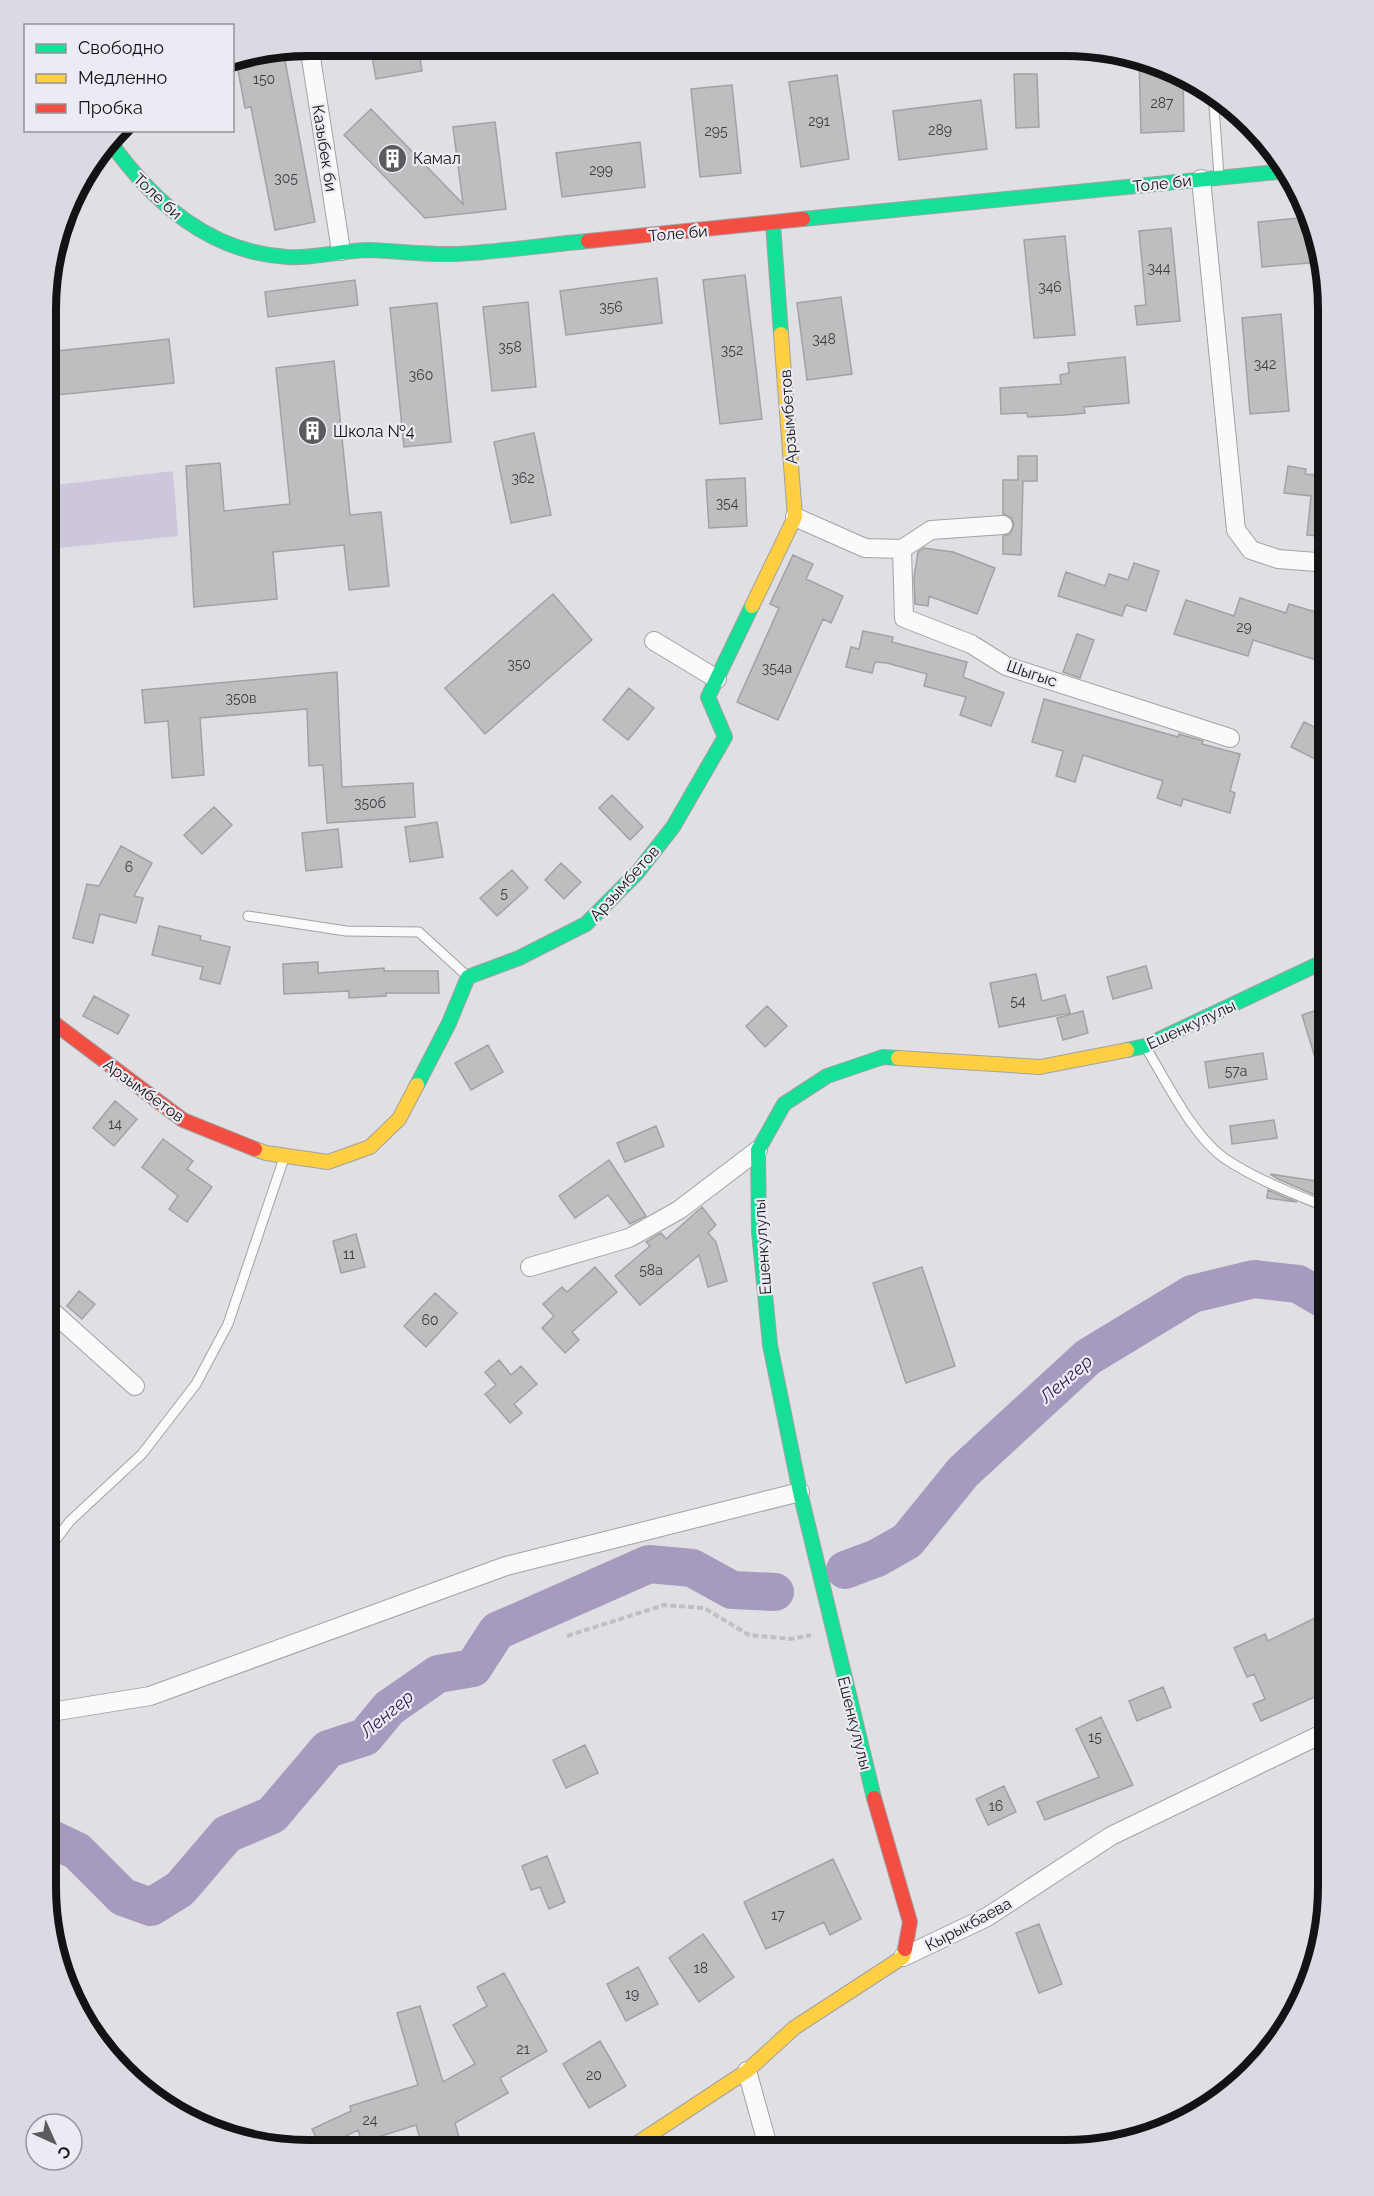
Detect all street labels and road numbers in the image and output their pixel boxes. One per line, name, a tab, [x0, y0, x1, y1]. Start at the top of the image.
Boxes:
street label: Казыбек би	[308, 103, 341, 193]
street label: Толе би	[129, 169, 186, 224]
street label: Толе би	[1132, 171, 1193, 196]
street label: Толе би	[648, 221, 708, 246]
street label: Арзымбетов	[776, 369, 801, 465]
street label: Шыгыс	[1004, 656, 1060, 691]
street label: Арзымбетов	[586, 842, 663, 925]
street label: Ешенкулулы	[1144, 996, 1239, 1053]
street label: Арзымбетов	[100, 1055, 188, 1126]
street label: Ешенкулулы	[750, 1198, 775, 1295]
street label: Ешенкулулы	[834, 1674, 875, 1772]
street label: Кырыкбаева	[922, 1894, 1015, 1955]

